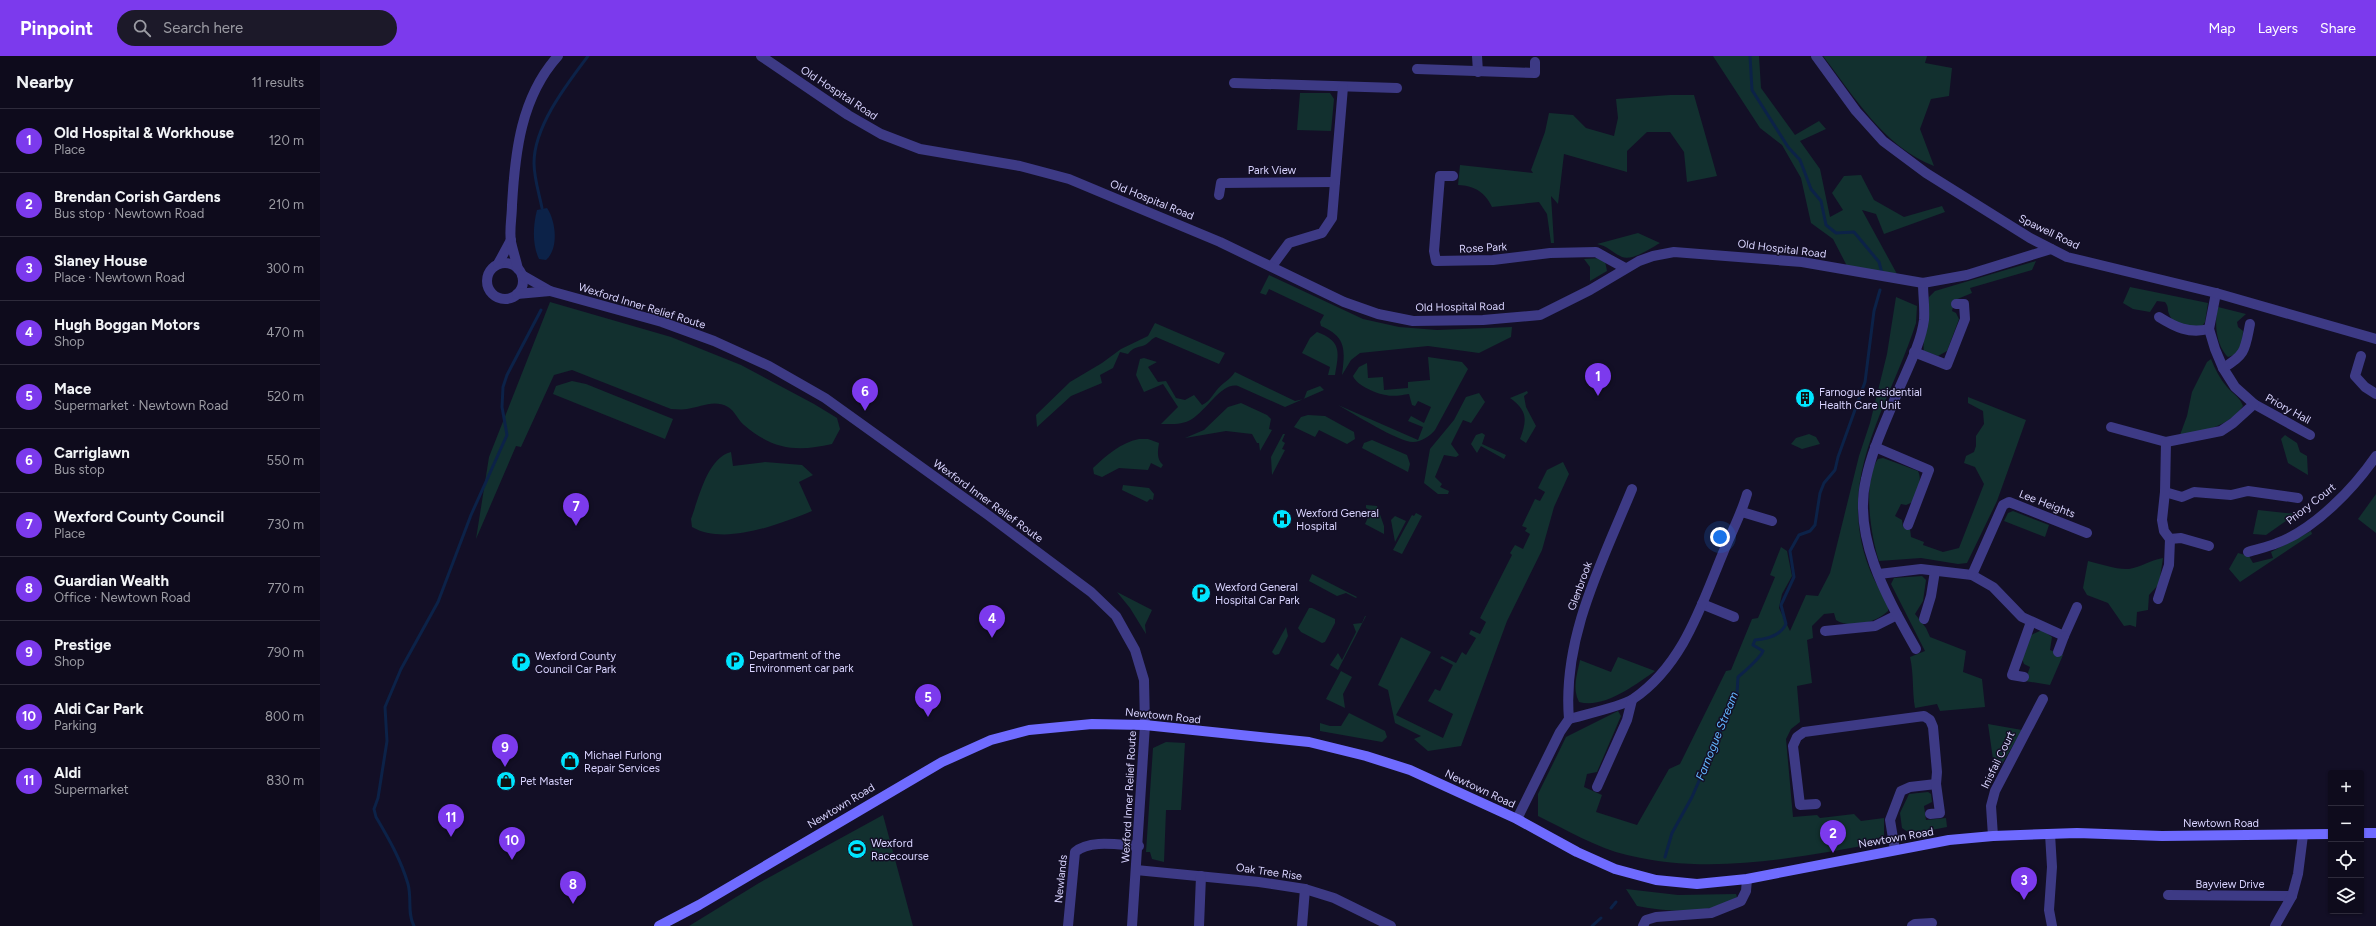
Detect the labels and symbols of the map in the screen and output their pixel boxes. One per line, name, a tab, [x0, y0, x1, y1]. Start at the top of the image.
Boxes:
street label: Old Hospital Road	[798, 63, 880, 123]
street label: Park View	[1248, 164, 1297, 177]
street label: Old Hospital Road	[1108, 177, 1196, 223]
street label: Spawell Road	[2016, 212, 2082, 252]
street label: Old Hospital Road	[1737, 237, 1827, 261]
street label: Rose Park	[1459, 240, 1508, 256]
street label: Wexford Inner Relief Route	[577, 280, 707, 332]
street label: Old Hospital Road	[1415, 300, 1505, 314]
pin: 1	[1585, 363, 1611, 396]
pin: 6	[852, 378, 878, 411]
place label: Farnogue Residential Health Care Unit	[1819, 386, 1922, 412]
building icon: Farnogue Residential Health Care Unit	[1794, 387, 1816, 409]
street label: Priory Hall	[2263, 391, 2313, 427]
street label: Wexford Inner Relief Route	[931, 457, 1045, 545]
street label: Priory Court	[2284, 481, 2338, 527]
street label: Lee Heights	[2017, 487, 2077, 521]
pin: 7	[563, 493, 589, 526]
place label: Wexford General Hospital	[1296, 507, 1379, 533]
hospital icon: Wexford General Hospital	[1271, 508, 1293, 530]
your location	[1710, 527, 1730, 547]
street label: Glenbrook	[1565, 559, 1595, 612]
place label: Wexford General Hospital Car Park	[1215, 581, 1300, 607]
parking icon: Wexford General Hospital Car Park	[1190, 582, 1212, 604]
pin: 4	[979, 605, 1005, 638]
place label: Department of the Environment car park	[749, 649, 854, 675]
place label: Wexford County Council Car Park	[535, 650, 617, 676]
parking icon: Department of the Environment car park	[724, 650, 746, 672]
parking icon: Wexford County Council Car Park	[510, 651, 532, 673]
pin: 5	[915, 684, 941, 717]
water label: Farnogue Stream	[1693, 690, 1741, 782]
street label: Newtown Road	[1124, 706, 1202, 726]
street label: Inisfail Court	[1978, 729, 2018, 791]
street label: Wexford Inner Relief Route	[1119, 731, 1139, 863]
pin: 9	[492, 734, 518, 767]
place label: Michael Furlong Repair Services	[584, 749, 662, 775]
shop icon: Michael Furlong Repair Services	[559, 750, 581, 772]
street label: Newtown Road	[1443, 767, 1517, 811]
shop icon: Pet Master	[495, 770, 517, 792]
place label: Pet Master	[520, 775, 573, 788]
street label: Newtown Road	[805, 781, 877, 831]
pin: 11	[438, 804, 464, 837]
street label: Newtown Road	[2183, 817, 2259, 830]
pin: 2	[1820, 820, 1846, 853]
street label: Newtown Road	[1857, 825, 1935, 851]
pin: 10	[499, 827, 525, 860]
place label: Wexford Racecourse	[871, 837, 929, 863]
sports icon: Wexford Racecourse	[846, 838, 868, 860]
street label: Newlands	[1052, 854, 1070, 904]
street label: Oak Tree Rise	[1235, 861, 1303, 883]
pin: 3	[2011, 867, 2037, 900]
pin: 8	[560, 871, 586, 904]
street label: Bayview Drive	[2196, 878, 2264, 891]

